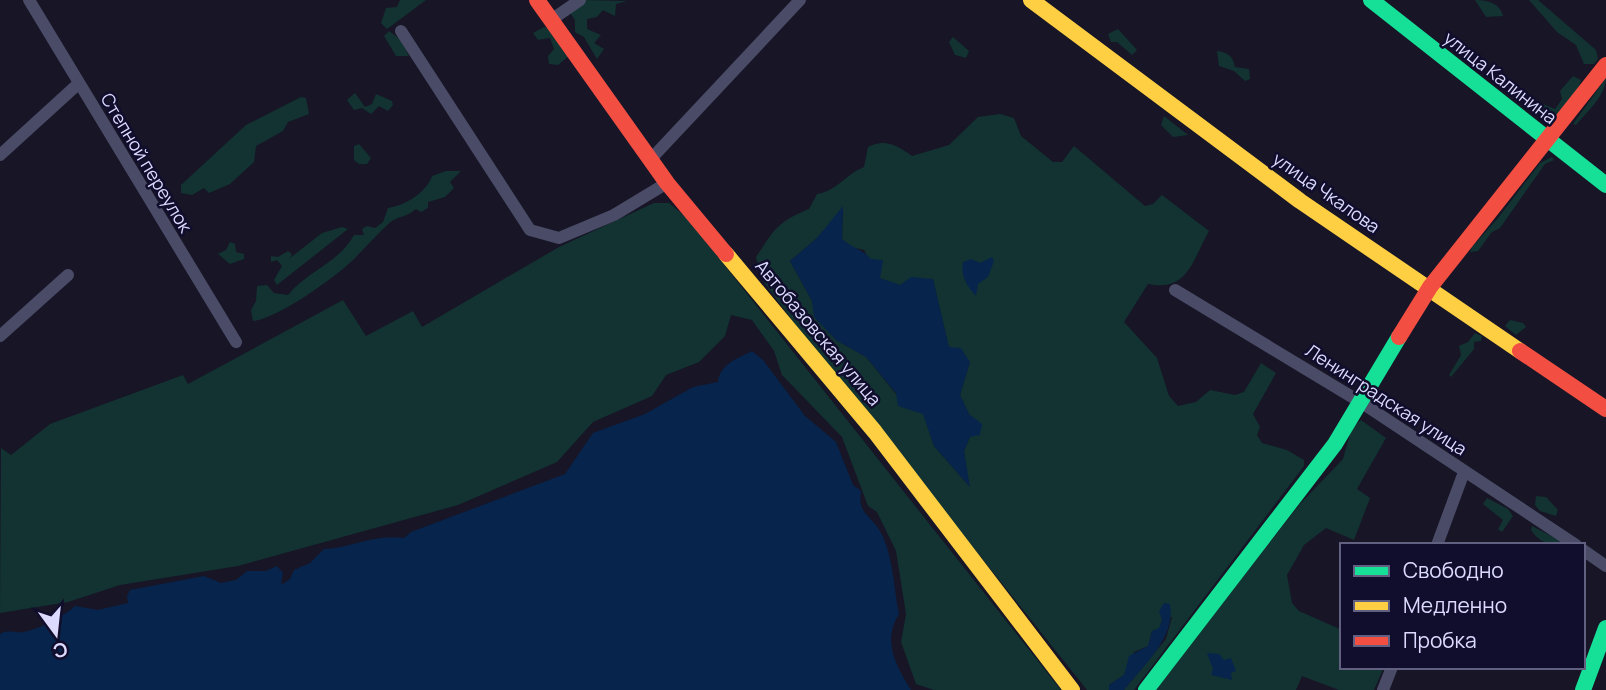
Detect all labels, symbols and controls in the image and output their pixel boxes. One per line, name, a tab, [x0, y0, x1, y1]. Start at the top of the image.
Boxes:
street label: улица Калинина	[1439, 26, 1562, 129]
street label: Степной переулок	[96, 88, 199, 238]
street label: улица Чкалова	[1268, 146, 1385, 238]
street label: Автобазовская улица	[750, 254, 887, 410]
street label: Ленинградская улица	[1301, 338, 1472, 460]
legend	[1340, 543, 1585, 669]
text: Свободно	[1403, 556, 1504, 584]
text: Медленно	[1403, 591, 1507, 619]
north arrow	[21, 599, 91, 669]
text: Пробка	[1403, 626, 1477, 654]
text: С	[50, 636, 71, 665]

